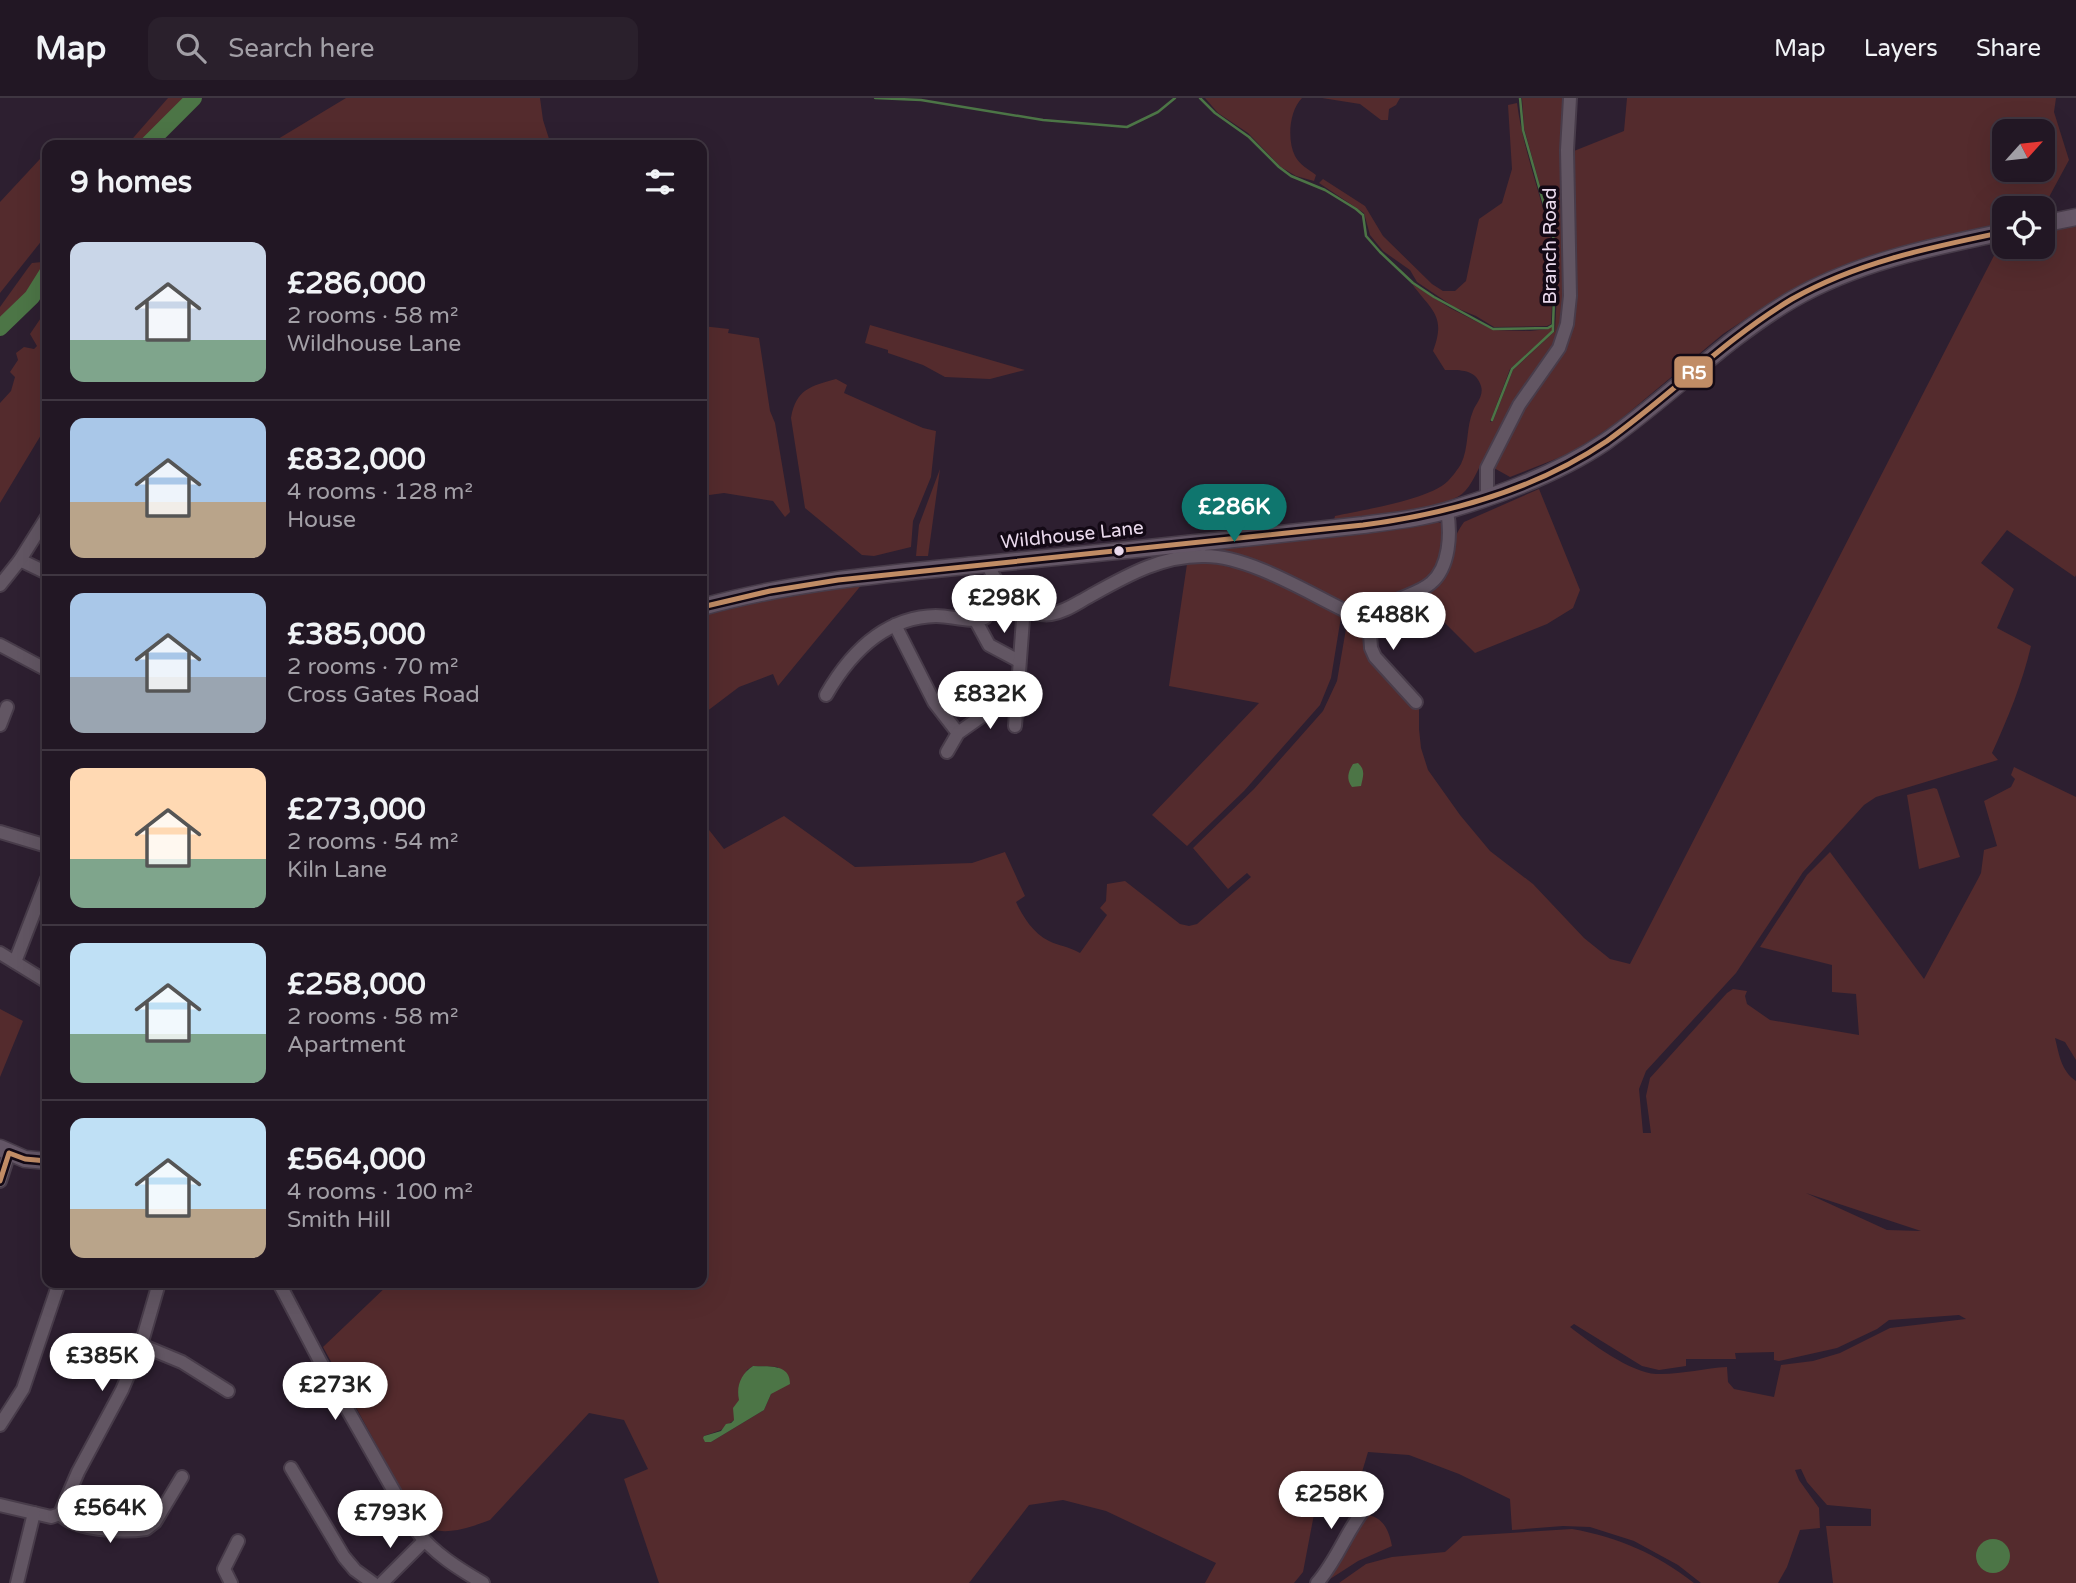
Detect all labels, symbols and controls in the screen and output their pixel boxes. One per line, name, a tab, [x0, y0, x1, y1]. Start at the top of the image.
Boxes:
search box	[148, 17, 638, 80]
text: Map	[35, 29, 106, 68]
icon: search	[172, 29, 210, 67]
text: Search here	[228, 33, 374, 64]
text: Map	[1774, 34, 1826, 63]
text: Layers	[1864, 34, 1938, 63]
text: Share	[1976, 34, 2041, 63]
north arrow	[1992, 119, 2054, 182]
map controls	[1992, 119, 2055, 259]
icon: filters	[641, 163, 679, 201]
text: 9 homes	[70, 164, 192, 201]
street label: Branch Road	[1539, 188, 1561, 304]
button: locate	[1992, 196, 2055, 259]
text: £286,000	[287, 265, 426, 302]
icon: home	[126, 270, 210, 354]
text: 2 rooms · 58 m²	[287, 302, 458, 330]
text: Wildhouse Lane	[287, 330, 461, 358]
line badge: R5	[1673, 355, 1714, 389]
text: R5	[1681, 362, 1707, 384]
text: £832,000	[287, 441, 426, 478]
icon: home	[126, 446, 210, 530]
text: 4 rooms · 128 m²	[287, 478, 473, 506]
pin: £286K	[1185, 484, 1283, 544]
text: £286K	[1198, 493, 1270, 521]
text: House	[287, 506, 356, 534]
street label: Wildhouse Lane	[999, 517, 1145, 553]
unlabelled marker	[1112, 544, 1126, 558]
pin: £298K	[955, 575, 1053, 635]
text: £298K	[968, 584, 1040, 612]
pin: £488K	[1344, 592, 1442, 652]
text: £488K	[1357, 601, 1429, 629]
text: £385,000	[287, 616, 426, 653]
icon: home	[126, 621, 210, 705]
text: 2 rooms · 70 m²	[287, 653, 458, 681]
pin: £832K	[941, 672, 1039, 731]
text: £832K	[954, 680, 1026, 708]
text: Cross Gates Road	[287, 681, 480, 709]
text: £273,000	[287, 791, 426, 828]
icon: home	[126, 796, 210, 880]
text: 2 rooms · 54 m²	[287, 828, 458, 856]
text: Kiln Lane	[287, 856, 387, 884]
text: £258,000	[287, 966, 426, 1003]
icon: home	[126, 971, 210, 1055]
text: 2 rooms · 58 m²	[287, 1003, 458, 1031]
text: Apartment	[287, 1031, 406, 1059]
text: £564,000	[287, 1141, 426, 1178]
icon: home	[126, 1146, 210, 1230]
text: 4 rooms · 100 m²	[287, 1178, 473, 1206]
text: Smith Hill	[287, 1206, 391, 1234]
pin: £385K	[53, 1334, 151, 1393]
text: £385K	[66, 1342, 138, 1370]
pin: £273K	[286, 1362, 384, 1422]
text: £273K	[299, 1371, 371, 1399]
pin: £258K	[1282, 1472, 1380, 1531]
text: £258K	[1295, 1480, 1367, 1508]
pin: £564K	[61, 1486, 159, 1545]
pin: £793K	[341, 1490, 439, 1550]
text: £564K	[74, 1494, 146, 1522]
text: £793K	[354, 1499, 426, 1527]

